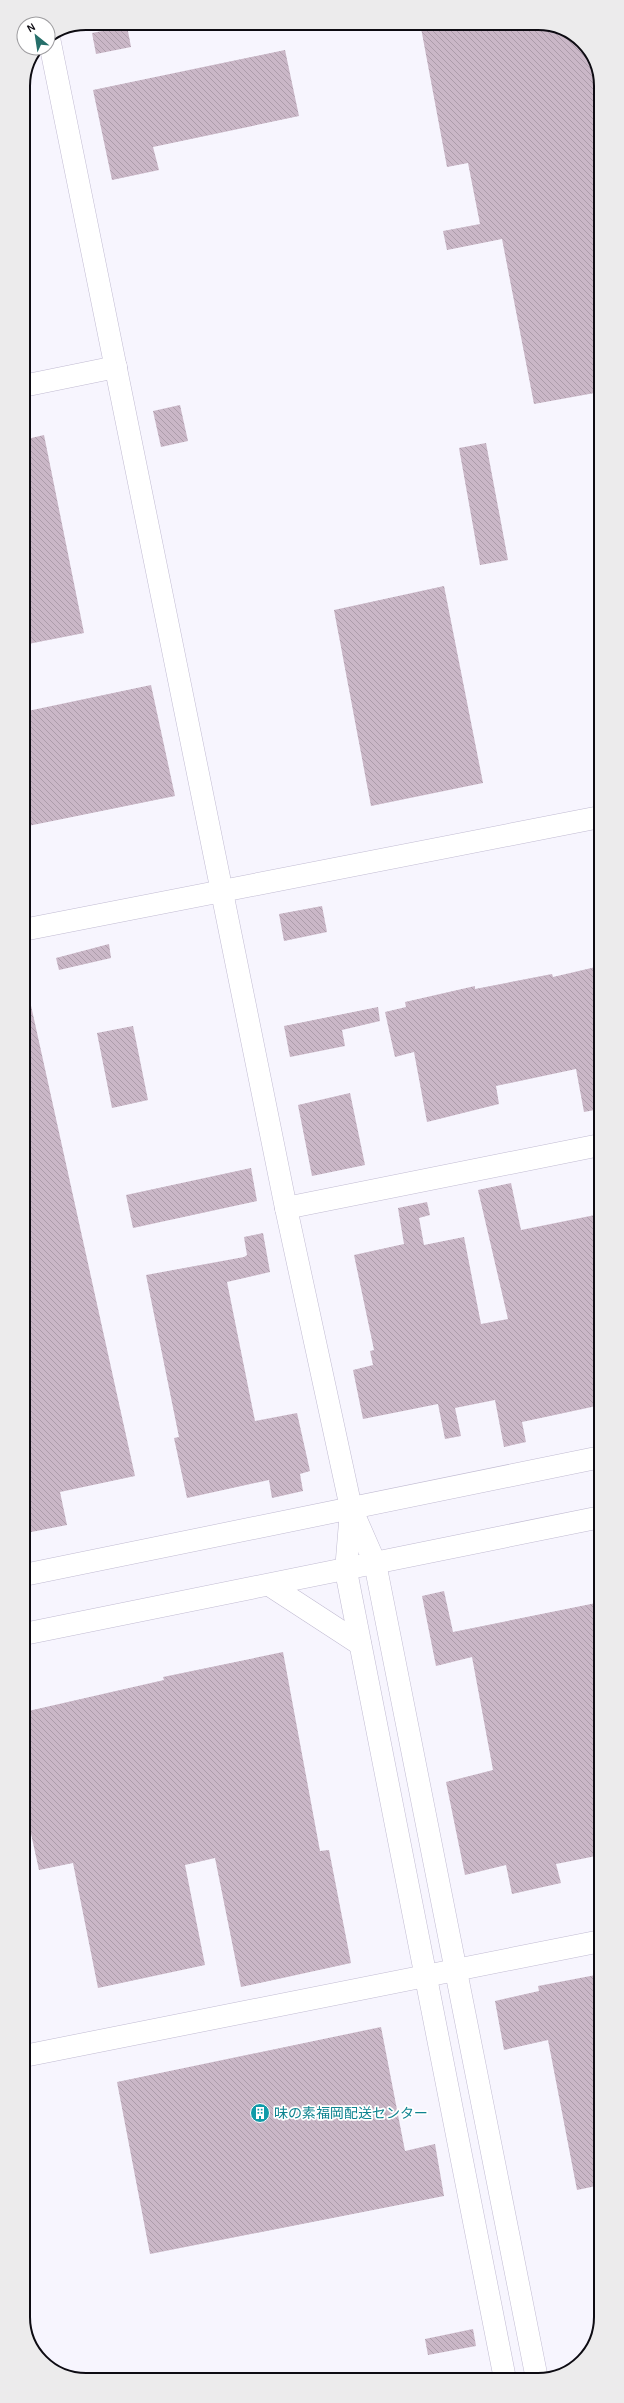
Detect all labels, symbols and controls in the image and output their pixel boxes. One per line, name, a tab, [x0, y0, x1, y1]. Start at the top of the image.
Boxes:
north arrow	[16, 16, 56, 56]
text: N	[25, 20, 38, 35]
building icon: 味の素福岡配送センター	[249, 2102, 271, 2124]
place label: 味の素福岡配送センター	[274, 2105, 428, 2122]

